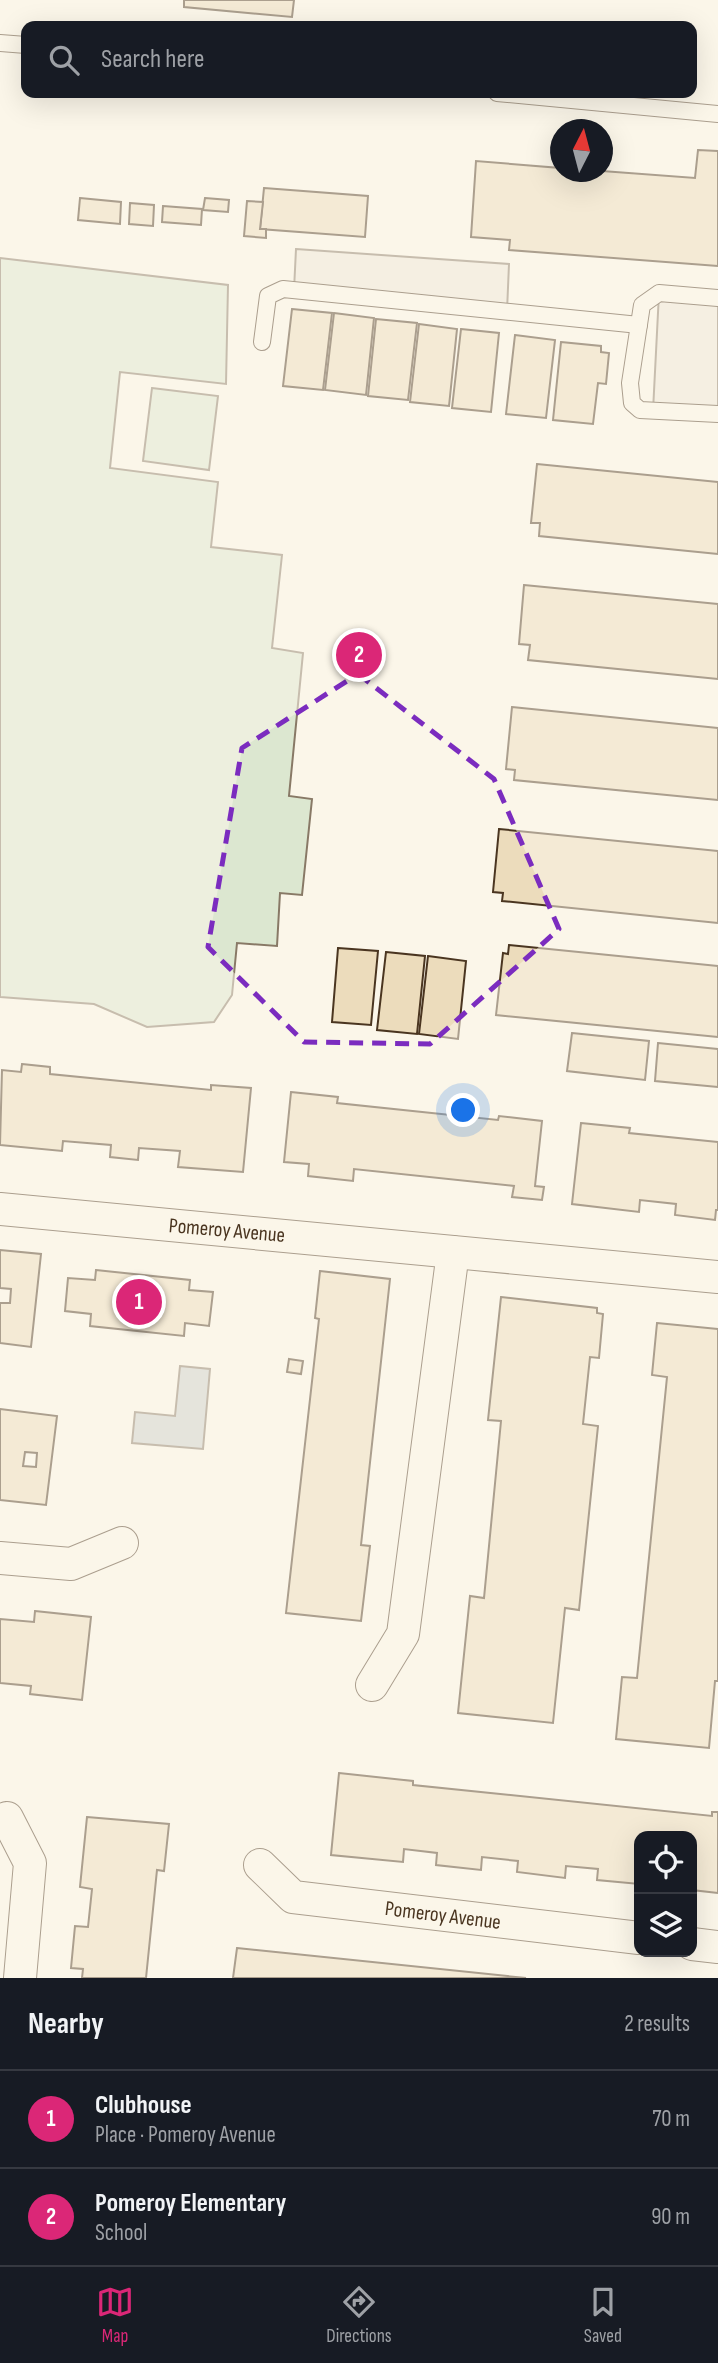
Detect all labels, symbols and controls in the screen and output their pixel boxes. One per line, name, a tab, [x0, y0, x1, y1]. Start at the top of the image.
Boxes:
search box	[21, 21, 697, 98]
icon: search	[45, 41, 83, 79]
text: Search here	[101, 44, 204, 75]
north arrow	[550, 119, 613, 182]
pin: 2	[336, 629, 382, 681]
your location	[446, 1093, 480, 1127]
street label: Pomeroy Avenue	[168, 1213, 286, 1248]
pin: 1	[116, 1276, 162, 1328]
map controls	[634, 1831, 697, 1957]
button: locate	[634, 1831, 697, 1894]
button: layers	[634, 1894, 697, 1957]
street label: Pomeroy Avenue	[384, 1896, 502, 1935]
text: Nearby	[28, 2006, 104, 2042]
text: 2 results	[624, 2010, 690, 2038]
text: Clubhouse	[95, 2090, 192, 2121]
text: 1	[46, 2105, 56, 2133]
text: 70 m	[652, 2105, 690, 2133]
text: Place · Pomeroy Avenue	[95, 2121, 276, 2149]
text: Pomeroy Elementary	[95, 2188, 286, 2219]
text: 2	[46, 2203, 56, 2231]
text: 90 m	[651, 2203, 690, 2231]
text: School	[95, 2219, 147, 2247]
tab: Map	[96, 2283, 134, 2348]
tab: Directions	[326, 2283, 392, 2348]
tab: Saved	[584, 2283, 622, 2348]

